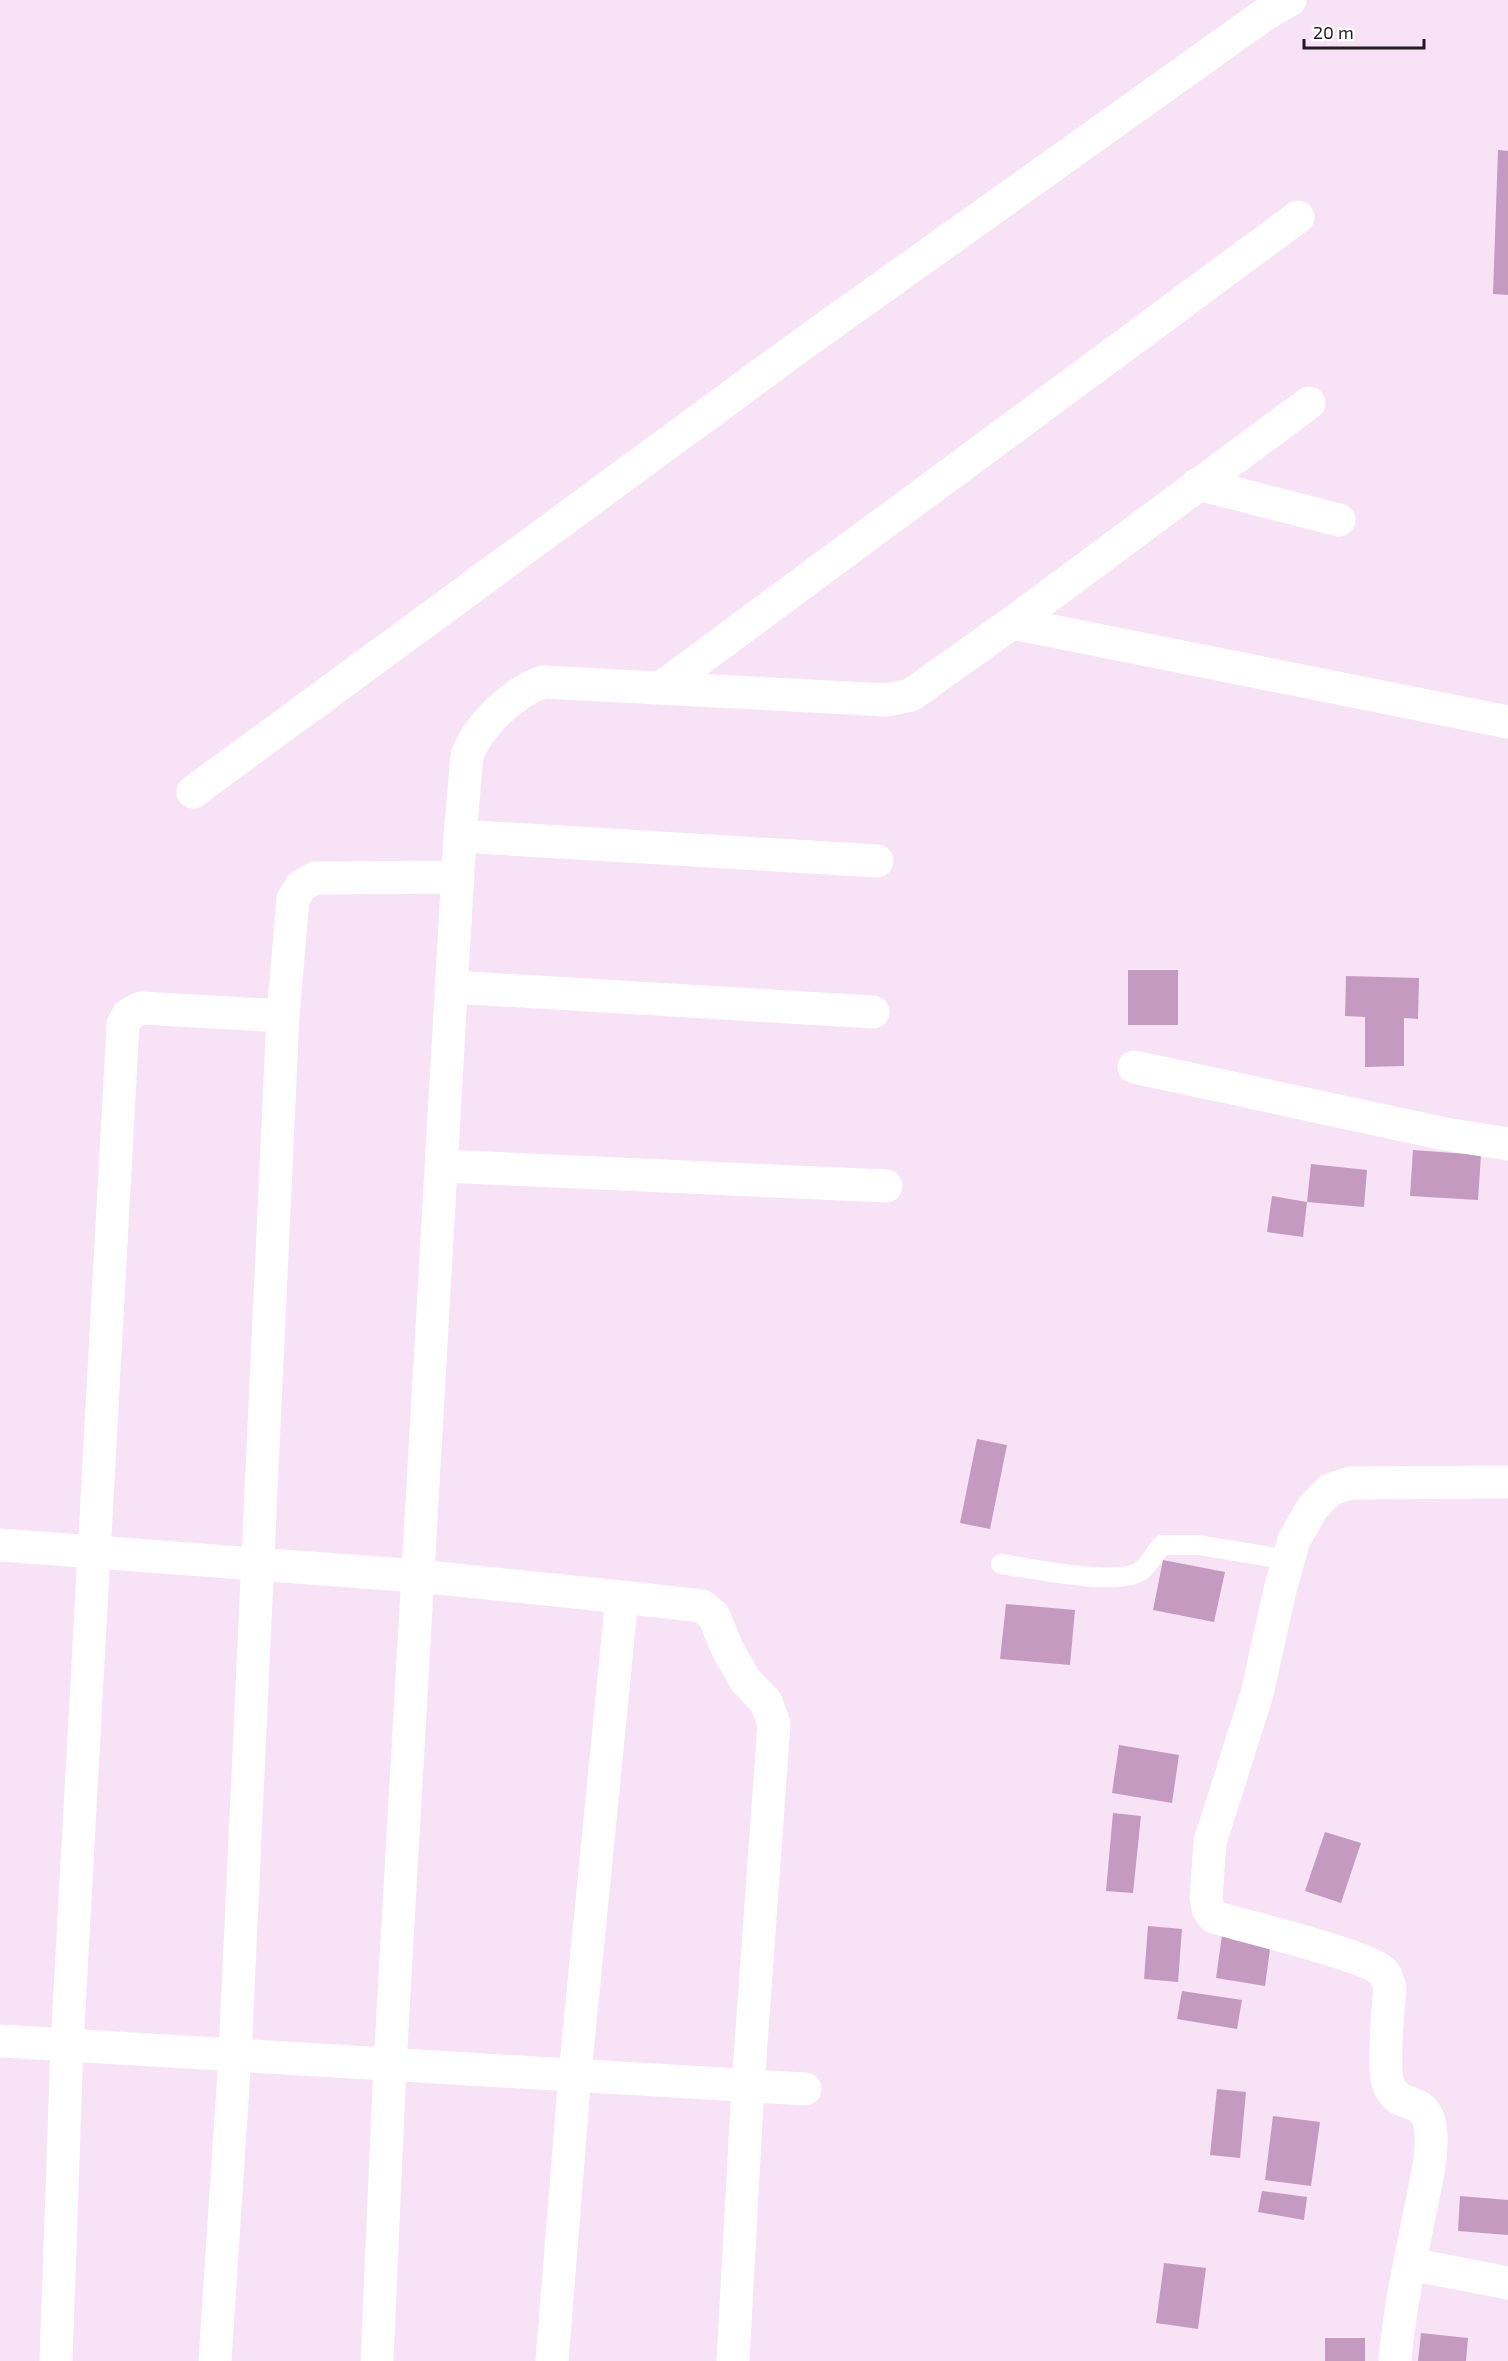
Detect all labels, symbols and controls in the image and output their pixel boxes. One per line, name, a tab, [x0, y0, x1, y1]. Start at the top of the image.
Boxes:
scale bar	[1304, 12, 1424, 50]
text: 20 m	[1313, 21, 1354, 43]

